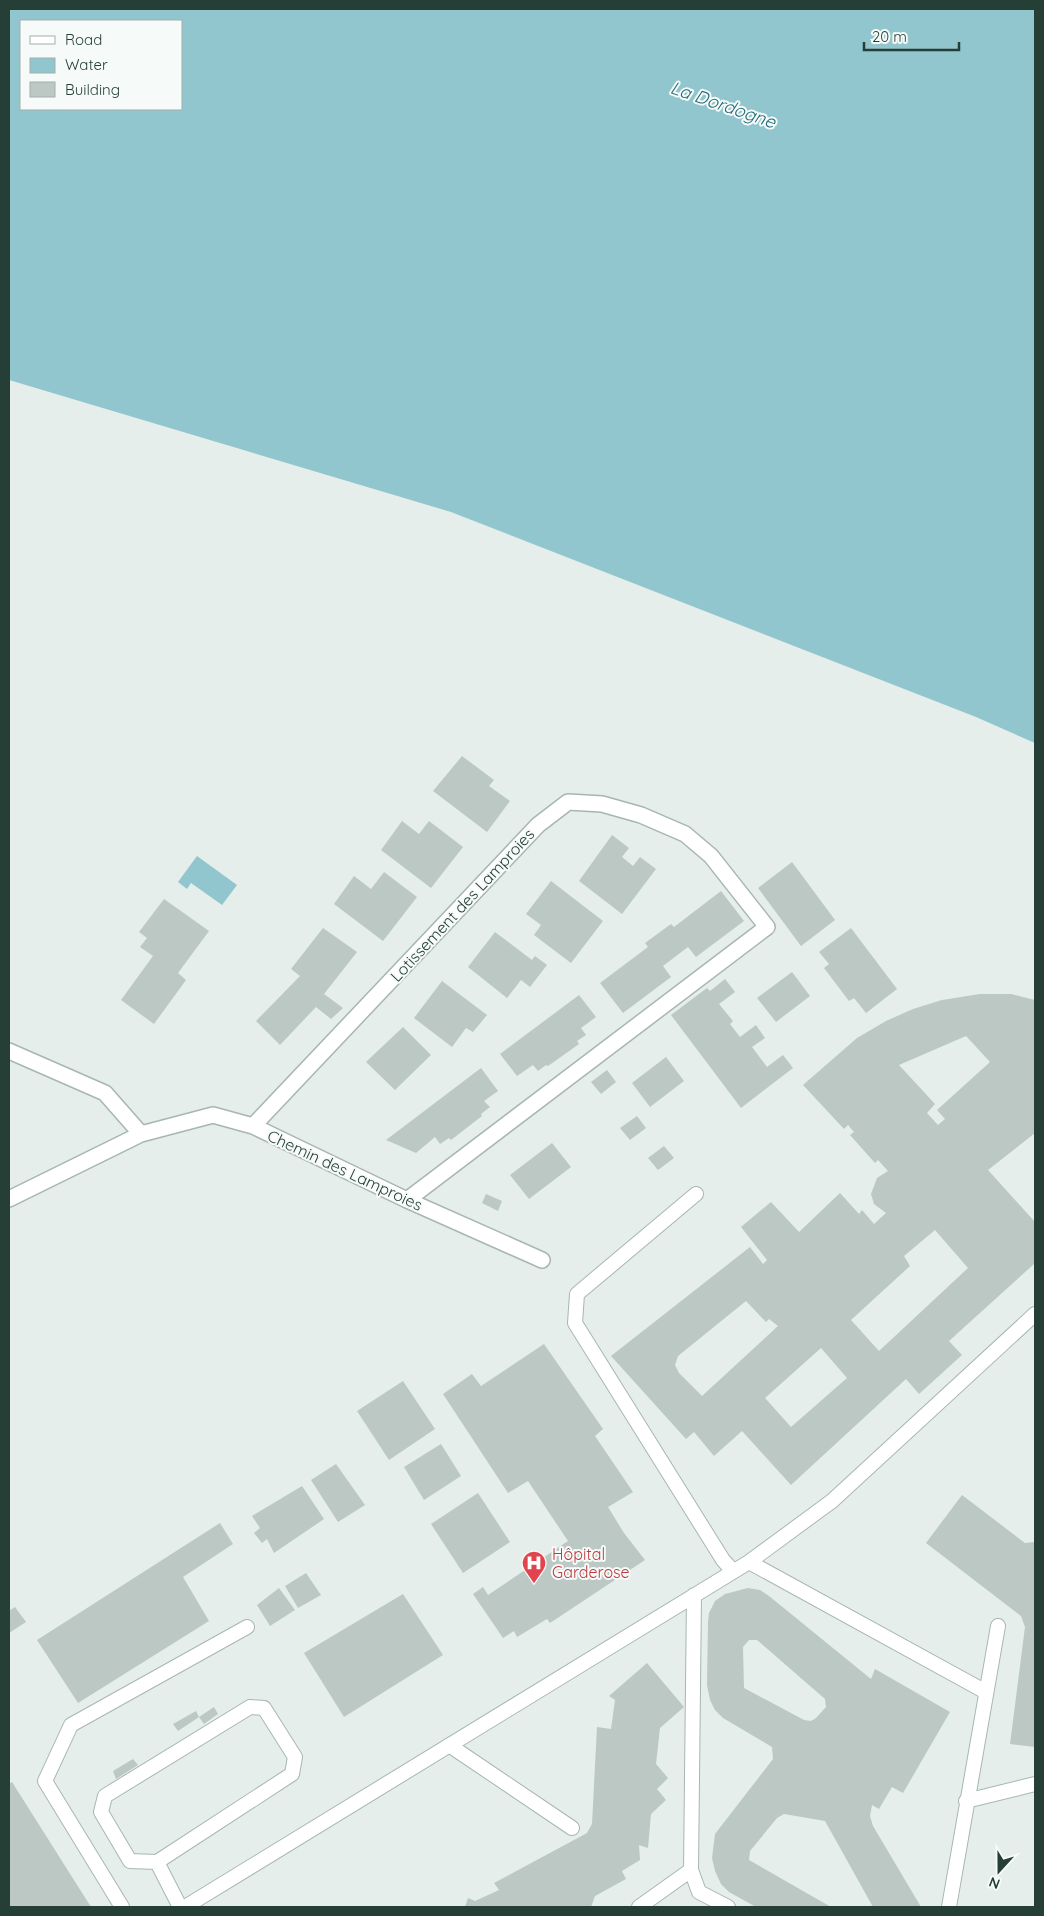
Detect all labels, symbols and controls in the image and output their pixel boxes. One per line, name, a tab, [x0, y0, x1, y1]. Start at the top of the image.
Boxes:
legend	[20, 20, 182, 110]
scale bar	[864, 20, 959, 52]
text: 20 m	[872, 27, 907, 46]
text: Road	[65, 30, 102, 49]
text: Water	[65, 55, 108, 74]
water label: La Dordogne	[668, 76, 779, 133]
text: Building	[65, 80, 120, 99]
street label: Lotissement des Lamproies	[386, 824, 538, 986]
street label: Chemin des Lamproies	[264, 1125, 426, 1215]
place label: Hôpital Garderose	[552, 1544, 630, 1582]
hospital icon: Hôpital Garderose	[521, 1550, 547, 1584]
north arrow	[974, 1846, 1024, 1896]
text: N	[986, 1873, 1002, 1893]

